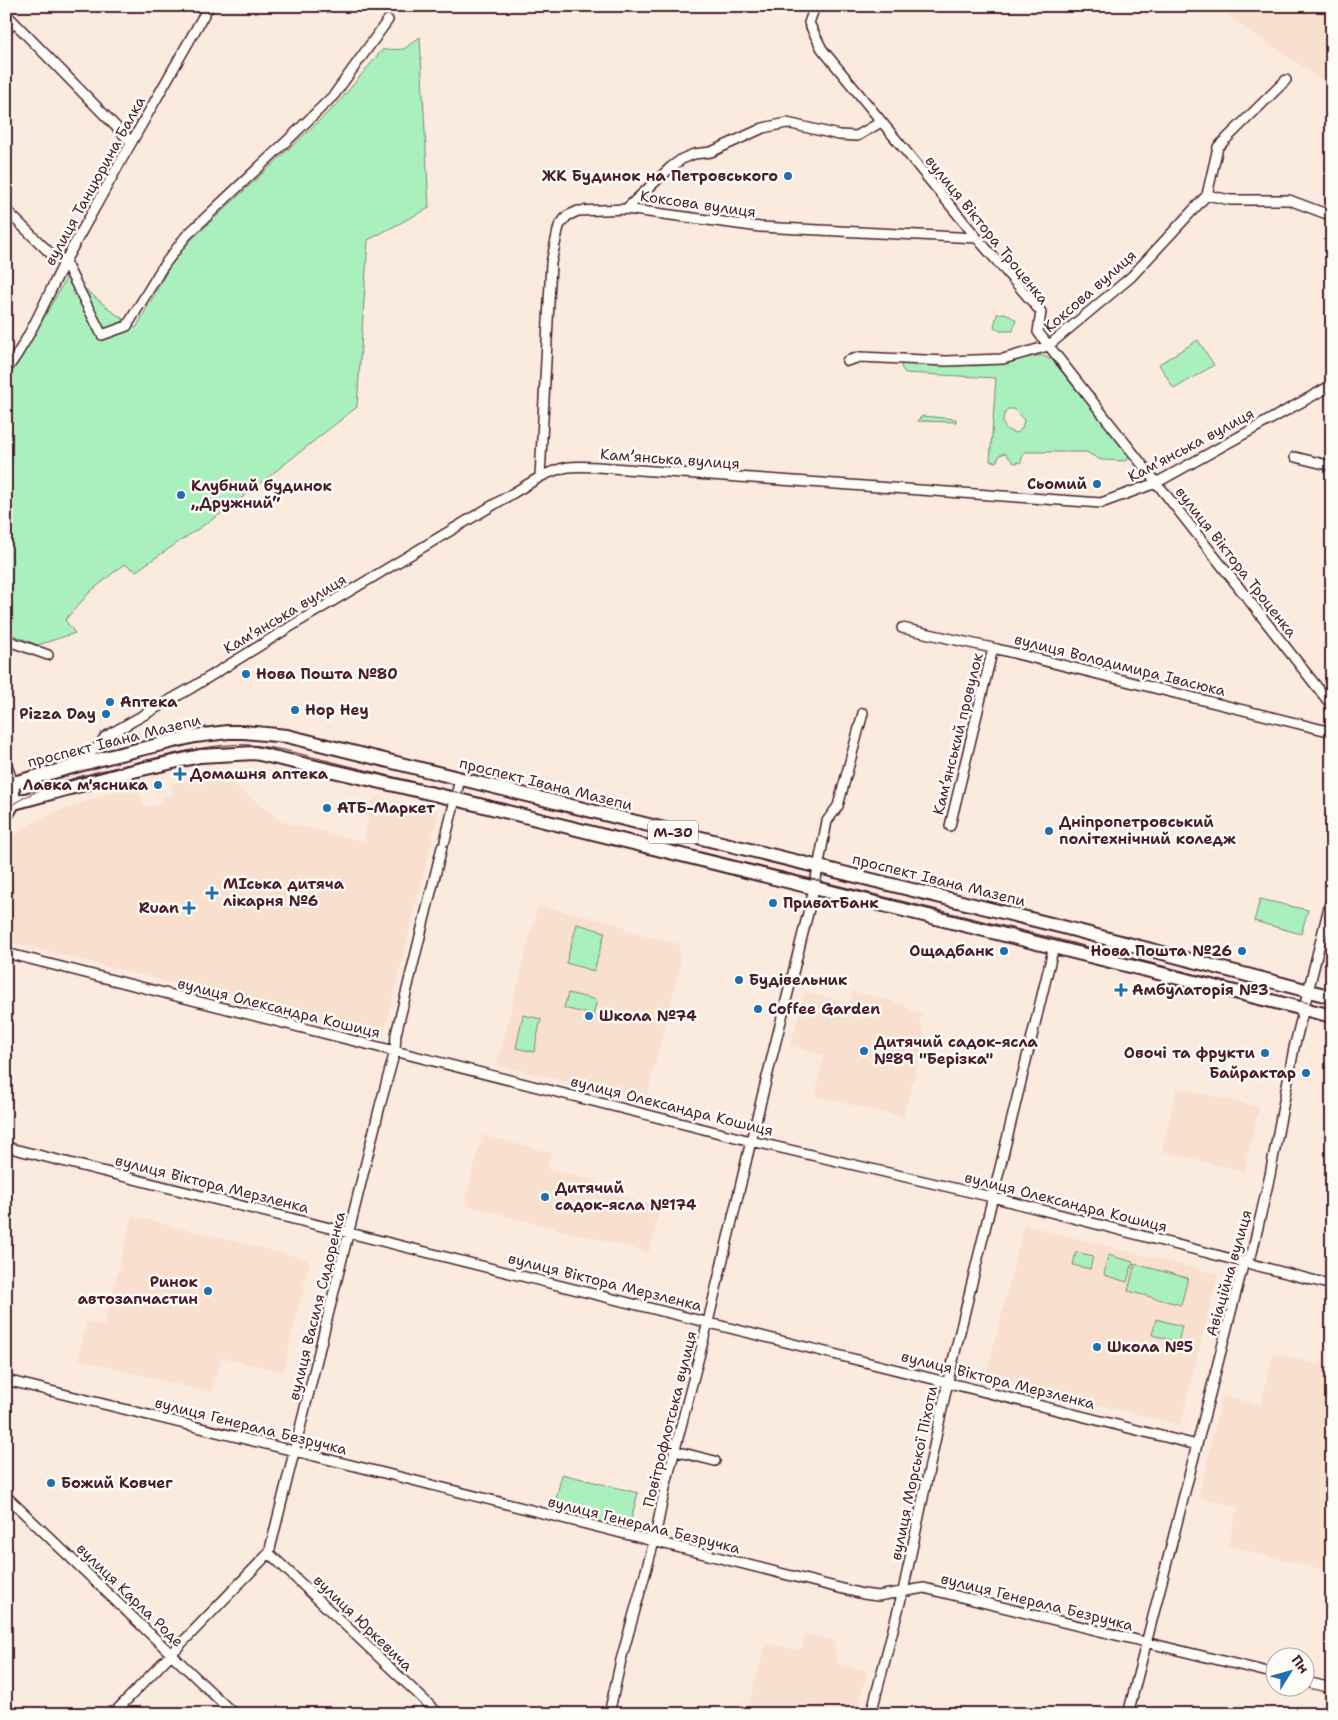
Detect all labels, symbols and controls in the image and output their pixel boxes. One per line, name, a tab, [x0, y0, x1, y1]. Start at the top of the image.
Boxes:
street label: вулиця Танцюрина Балка	[40, 92, 150, 269]
street label: вулиця Віктора Троценка	[921, 151, 1054, 309]
place label: ЖК Будинок на Петровського	[542, 166, 778, 186]
marker: ЖК Будинок на Петровського	[782, 170, 794, 182]
street label: Коксова вулиця	[639, 186, 757, 222]
street label: Коксова вулиця	[1039, 245, 1141, 337]
street label: Камʼянська вулиця	[1124, 403, 1258, 487]
street label: Камʼянська вулиця	[599, 444, 741, 474]
place label: Сьомий	[1027, 474, 1088, 494]
place label: Клубний будинок „Дружний“	[191, 476, 333, 513]
marker: Сьомий	[1091, 478, 1103, 490]
street label: вулиця Віктора Троценка	[1171, 482, 1302, 642]
marker: Клубний будинок „Дружний“	[175, 489, 187, 501]
street label: Камʼянська вулиця	[220, 569, 350, 659]
street label: вулиця Володимира Івасюка	[1012, 629, 1228, 701]
street label: Камʼянський провулок	[928, 651, 988, 817]
place label: Нова Пошта №80	[256, 664, 398, 684]
marker: Нова Пошта №80	[240, 668, 252, 680]
place label: Аптека	[120, 692, 178, 712]
marker: Аптека	[104, 696, 116, 708]
place label: Hop Hey	[305, 700, 369, 720]
place label: Pizza Day	[19, 704, 96, 724]
marker: Hop Hey	[289, 704, 301, 716]
marker: Pizza Day	[100, 708, 112, 720]
street label: проспект Івана Мазепи	[25, 710, 203, 772]
street label: проспект Івана Мазепи	[457, 753, 635, 815]
place label: Домашня аптека	[190, 764, 329, 784]
marker: Домашня аптека	[174, 768, 186, 780]
place label: Лавка м'ясника	[23, 775, 149, 795]
marker: Лавка м'ясника	[152, 779, 164, 791]
place label: АТБ-Маркет	[337, 798, 435, 818]
marker: АТБ-Маркет	[321, 802, 333, 814]
place label: Дніпропетровський політехнічний коледж	[1059, 812, 1236, 849]
road number: М-30	[648, 820, 698, 844]
marker: Дніпропетровський політехнічний коледж	[1043, 825, 1055, 837]
street label: проспект Івана Мазепи	[850, 849, 1028, 911]
place label: МІська дитяча лікарня №6	[223, 874, 345, 911]
marker: МІська дитяча лікарня №6	[205, 886, 219, 900]
place label: ПриватБанк	[783, 893, 879, 913]
marker: ПриватБанк	[767, 897, 779, 909]
place label: Ruan	[139, 898, 179, 918]
marker: Ruan	[183, 902, 195, 914]
place label: Ощадбанк	[909, 941, 995, 961]
place label: Нова Пошта №26	[1090, 941, 1232, 961]
marker: Ощадбанк	[998, 945, 1010, 957]
marker: Нова Пошта №26	[1236, 945, 1248, 957]
place label: Будівельник	[749, 970, 848, 990]
street label: вулиця Олександра Кошиця	[176, 973, 382, 1043]
marker: Будівельник	[733, 974, 745, 986]
place label: Амбулаторія №3	[1132, 980, 1269, 1000]
marker: Амбулаторія №3	[1114, 983, 1128, 997]
place label: Coffee Garden	[768, 999, 880, 1019]
marker: Coffee Garden	[752, 1003, 764, 1015]
place label: Школа №74	[599, 1006, 697, 1026]
marker: Школа №74	[583, 1010, 595, 1022]
place label: Дитячий садок-ясла №89 "Берізка"	[874, 1032, 1038, 1069]
place label: Овочі та фрукти	[1124, 1043, 1256, 1063]
marker: Дитячий садок-ясла №89 "Берізка"	[858, 1045, 870, 1057]
marker: Овочі та фрукти	[1259, 1047, 1271, 1059]
place label: Байрактар	[1209, 1063, 1296, 1083]
marker: Байрактар	[1300, 1067, 1312, 1079]
street label: вулиця Олександра Кошиця	[569, 1071, 775, 1141]
street label: вулиця Віктора Мерзленка	[113, 1150, 311, 1218]
street label: вулиця Олександра Кошиця	[963, 1167, 1169, 1237]
place label: Дитячий садок-ясла №174	[555, 1178, 697, 1215]
marker: Дитячий садок-ясла №174	[539, 1191, 551, 1203]
street label: Авіаційна вулиця	[1201, 1207, 1257, 1339]
street label: вулиця Василя Сидоренка	[284, 1209, 350, 1402]
street label: вулиця Віктора Мерзленка	[506, 1248, 704, 1316]
place label: Ринок автозапчастин	[78, 1272, 199, 1309]
marker: Ринок автозапчастин	[202, 1285, 214, 1297]
street label: Повітрофлотська вулиця	[638, 1329, 702, 1509]
place label: Школа №5	[1107, 1337, 1193, 1357]
marker: Школа №5	[1091, 1341, 1103, 1353]
street label: вулиця Віктора Мерзленка	[899, 1346, 1097, 1414]
street label: вулиця Морської Піхоти	[886, 1384, 942, 1562]
street label: вулиця Генерала Безручка	[153, 1392, 350, 1460]
place label: Божий Ковчег	[61, 1473, 173, 1493]
marker: Божий Ковчег	[45, 1477, 57, 1489]
street label: вулиця Генерала Безручка	[546, 1491, 743, 1559]
street label: вулиця Карла Роде	[72, 1539, 188, 1651]
street label: вулиця Генерала Безручка	[939, 1568, 1136, 1636]
street label: вулиця Юркевича	[309, 1570, 417, 1676]
north arrow	[1266, 1648, 1316, 1698]
text: Пн	[1288, 1651, 1313, 1677]

